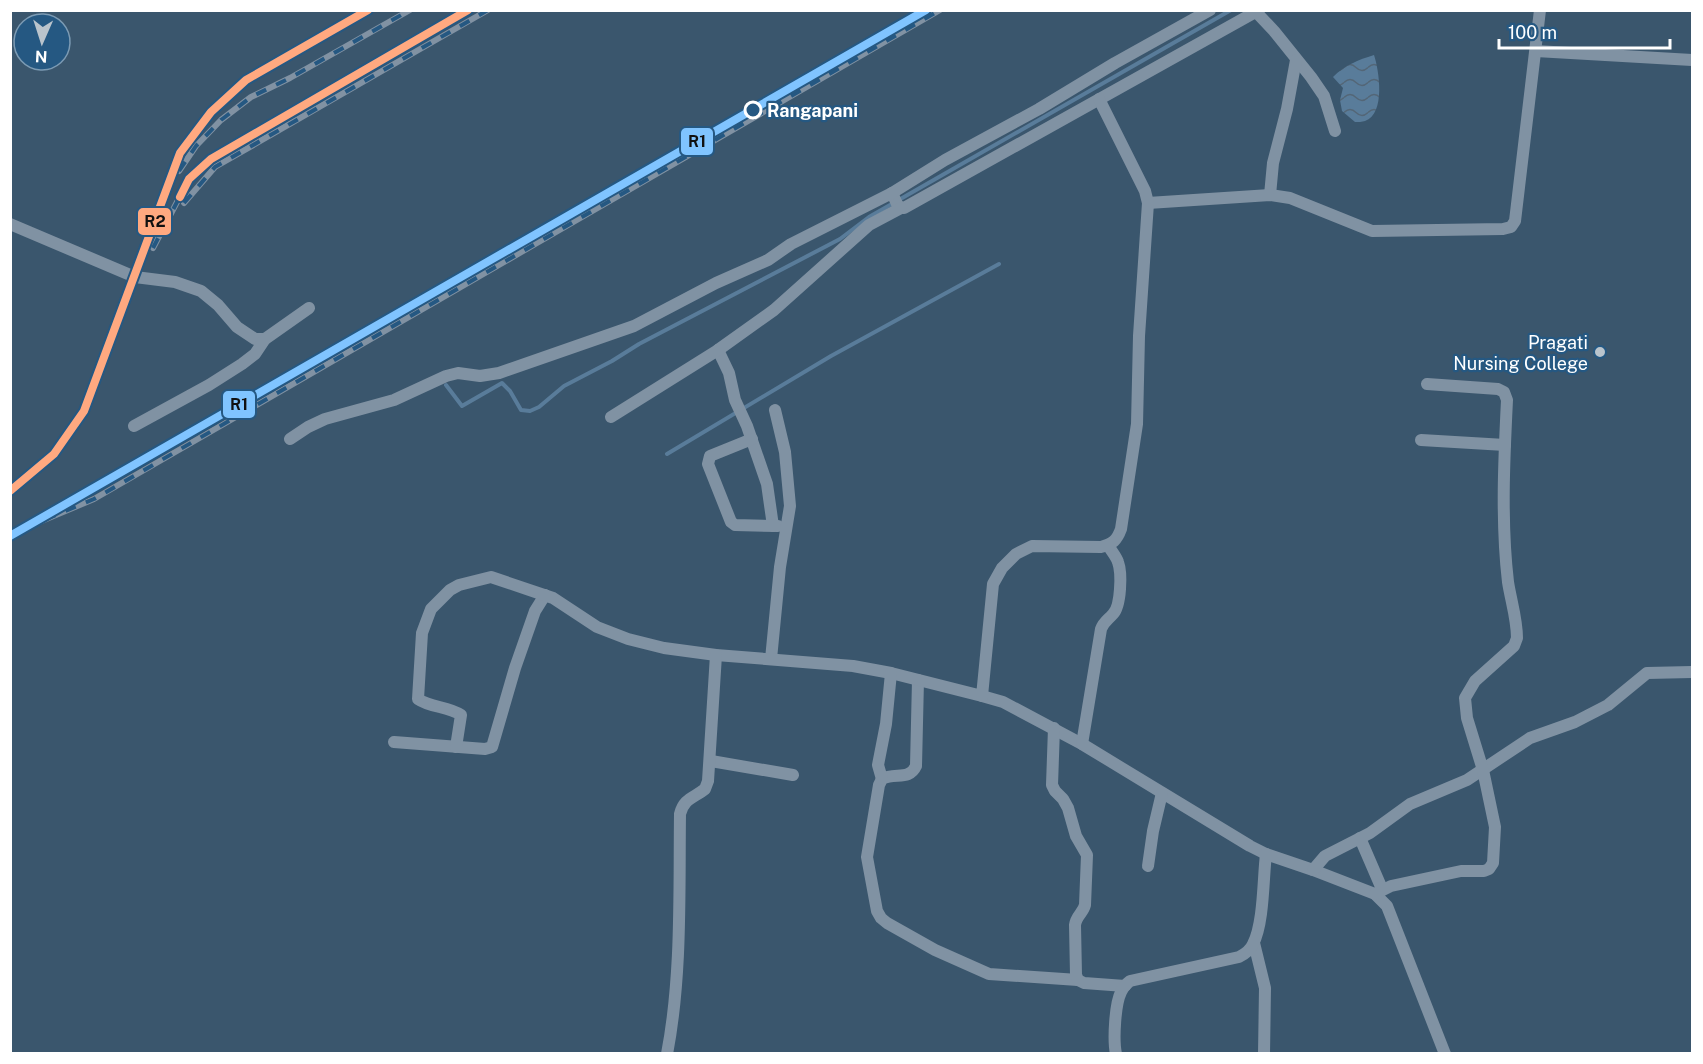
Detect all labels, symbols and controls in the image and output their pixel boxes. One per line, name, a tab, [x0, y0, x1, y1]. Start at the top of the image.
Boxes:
north arrow	[12, 12, 72, 72]
scale bar	[1499, 12, 1670, 50]
text: 100 m	[1508, 22, 1557, 43]
text: N	[34, 47, 48, 66]
place label: Rangapani	[767, 100, 858, 121]
marker: Rangapani	[744, 101, 762, 119]
line badge: R1	[680, 127, 714, 156]
text: R1	[688, 132, 706, 151]
line badge: R2	[137, 207, 172, 236]
text: R2	[144, 212, 166, 231]
place label: Pragati Nursing College	[1453, 332, 1588, 374]
marker: Pragati Nursing College	[1593, 345, 1607, 359]
line badge: R1	[222, 390, 256, 419]
text: R1	[230, 395, 248, 414]

